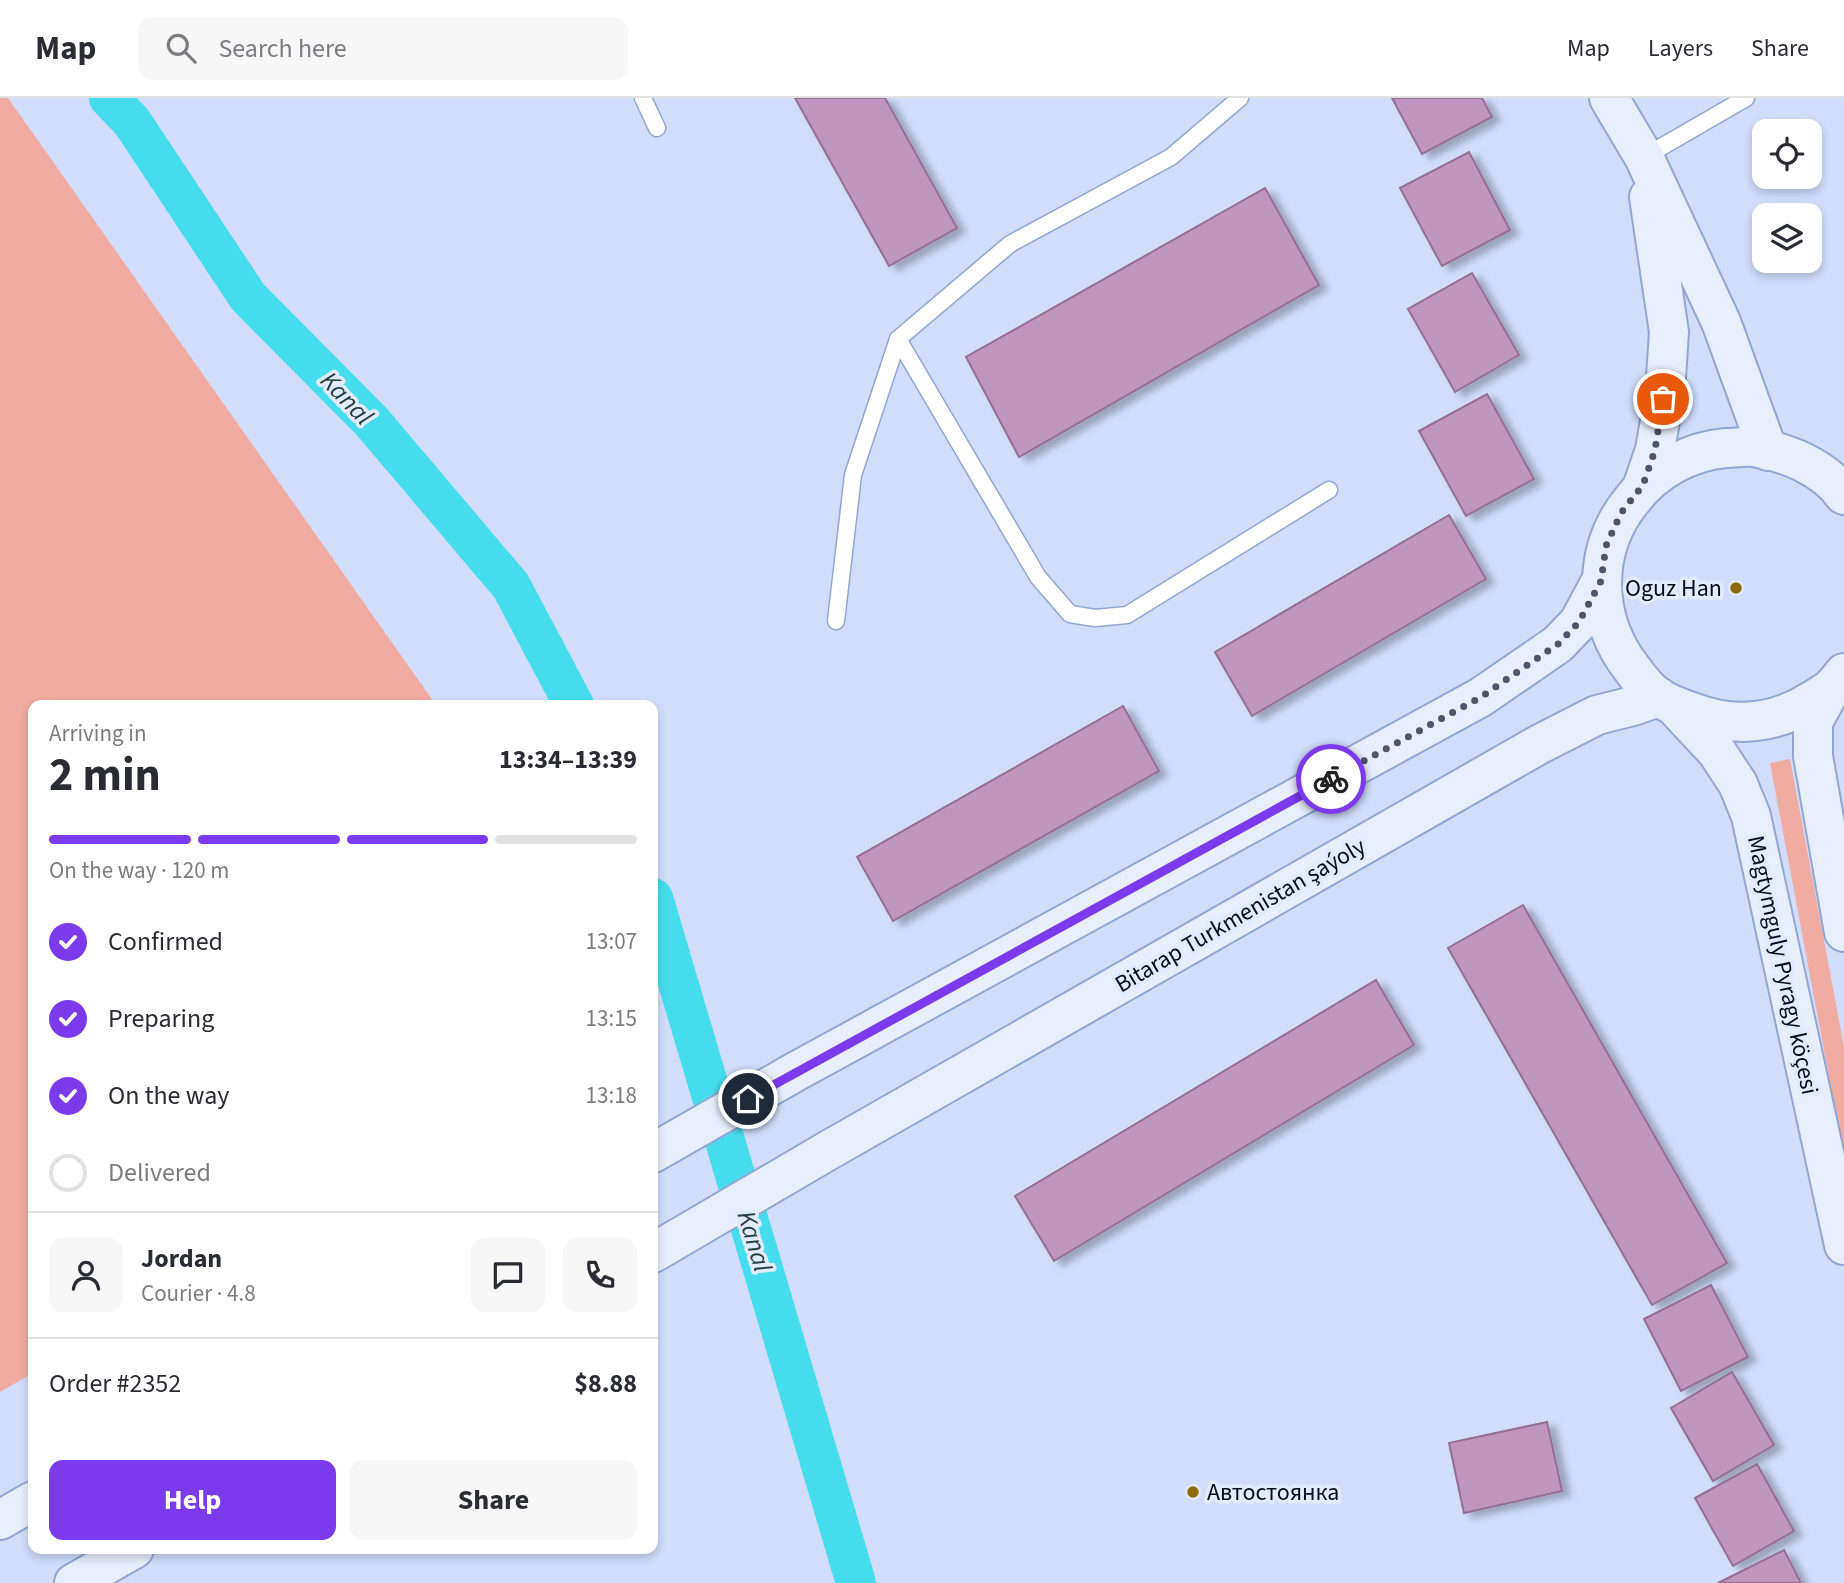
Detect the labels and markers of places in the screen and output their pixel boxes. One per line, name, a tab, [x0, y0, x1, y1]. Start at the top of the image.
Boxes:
pin	[1633, 369, 1693, 429]
place label: Oguz Han	[1625, 571, 1722, 606]
marker: Oguz Han	[1728, 580, 1744, 596]
pin	[718, 1069, 778, 1129]
place label: Автостоянка	[1207, 1475, 1339, 1510]
marker: Автостоянка	[1185, 1484, 1201, 1500]

